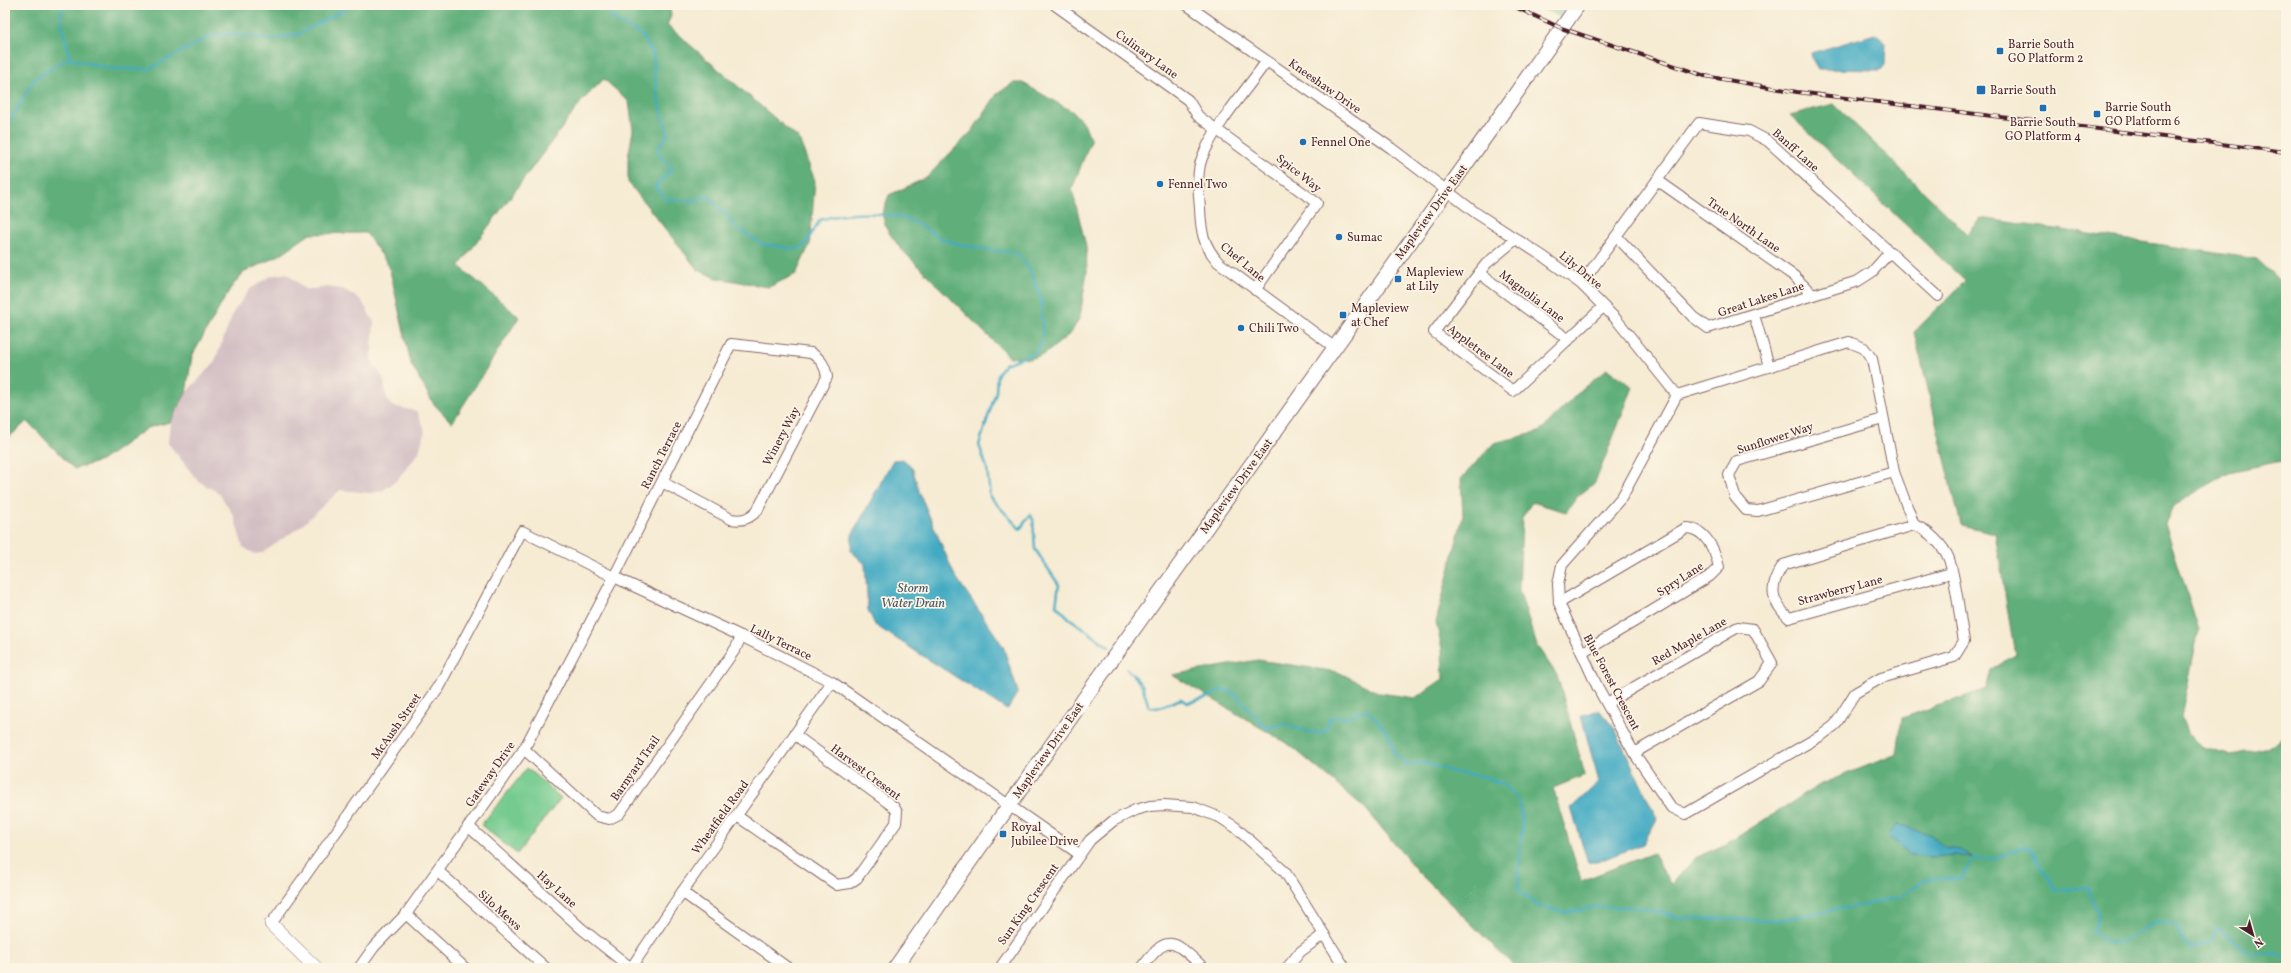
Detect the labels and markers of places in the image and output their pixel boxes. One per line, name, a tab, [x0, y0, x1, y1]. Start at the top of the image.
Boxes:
place label: Barrie South GO Platform 2	[2008, 37, 2084, 67]
marker: Barrie South GO Platform 2	[1995, 46, 2005, 56]
place label: Barrie South	[1990, 83, 2056, 99]
marker: Barrie South	[1975, 84, 1987, 96]
place label: Barrie South GO Platform 6	[2105, 100, 2180, 130]
marker: Barrie South GO Platform 4	[2038, 103, 2048, 113]
marker: Barrie South GO Platform 6	[2092, 109, 2102, 119]
place label: Barrie South GO Platform 4	[2005, 115, 2081, 145]
place label: Fennel One	[1311, 135, 1371, 151]
marker: Fennel One	[1298, 137, 1308, 147]
place label: Fennel Two	[1168, 177, 1227, 193]
marker: Fennel Two	[1155, 179, 1165, 189]
place label: Sumac	[1347, 230, 1382, 246]
marker: Sumac	[1334, 232, 1344, 242]
place label: Mapleview at Lily	[1406, 265, 1465, 295]
marker: Mapleview at Lily	[1393, 274, 1403, 284]
place label: Mapleview at Chef	[1351, 301, 1410, 331]
marker: Mapleview at Chef	[1338, 310, 1348, 320]
place label: Chili Two	[1249, 321, 1299, 337]
marker: Chili Two	[1236, 323, 1246, 333]
place label: Royal Jubilee Drive	[1011, 820, 1079, 850]
marker: Royal Jubilee Drive	[998, 829, 1008, 839]

